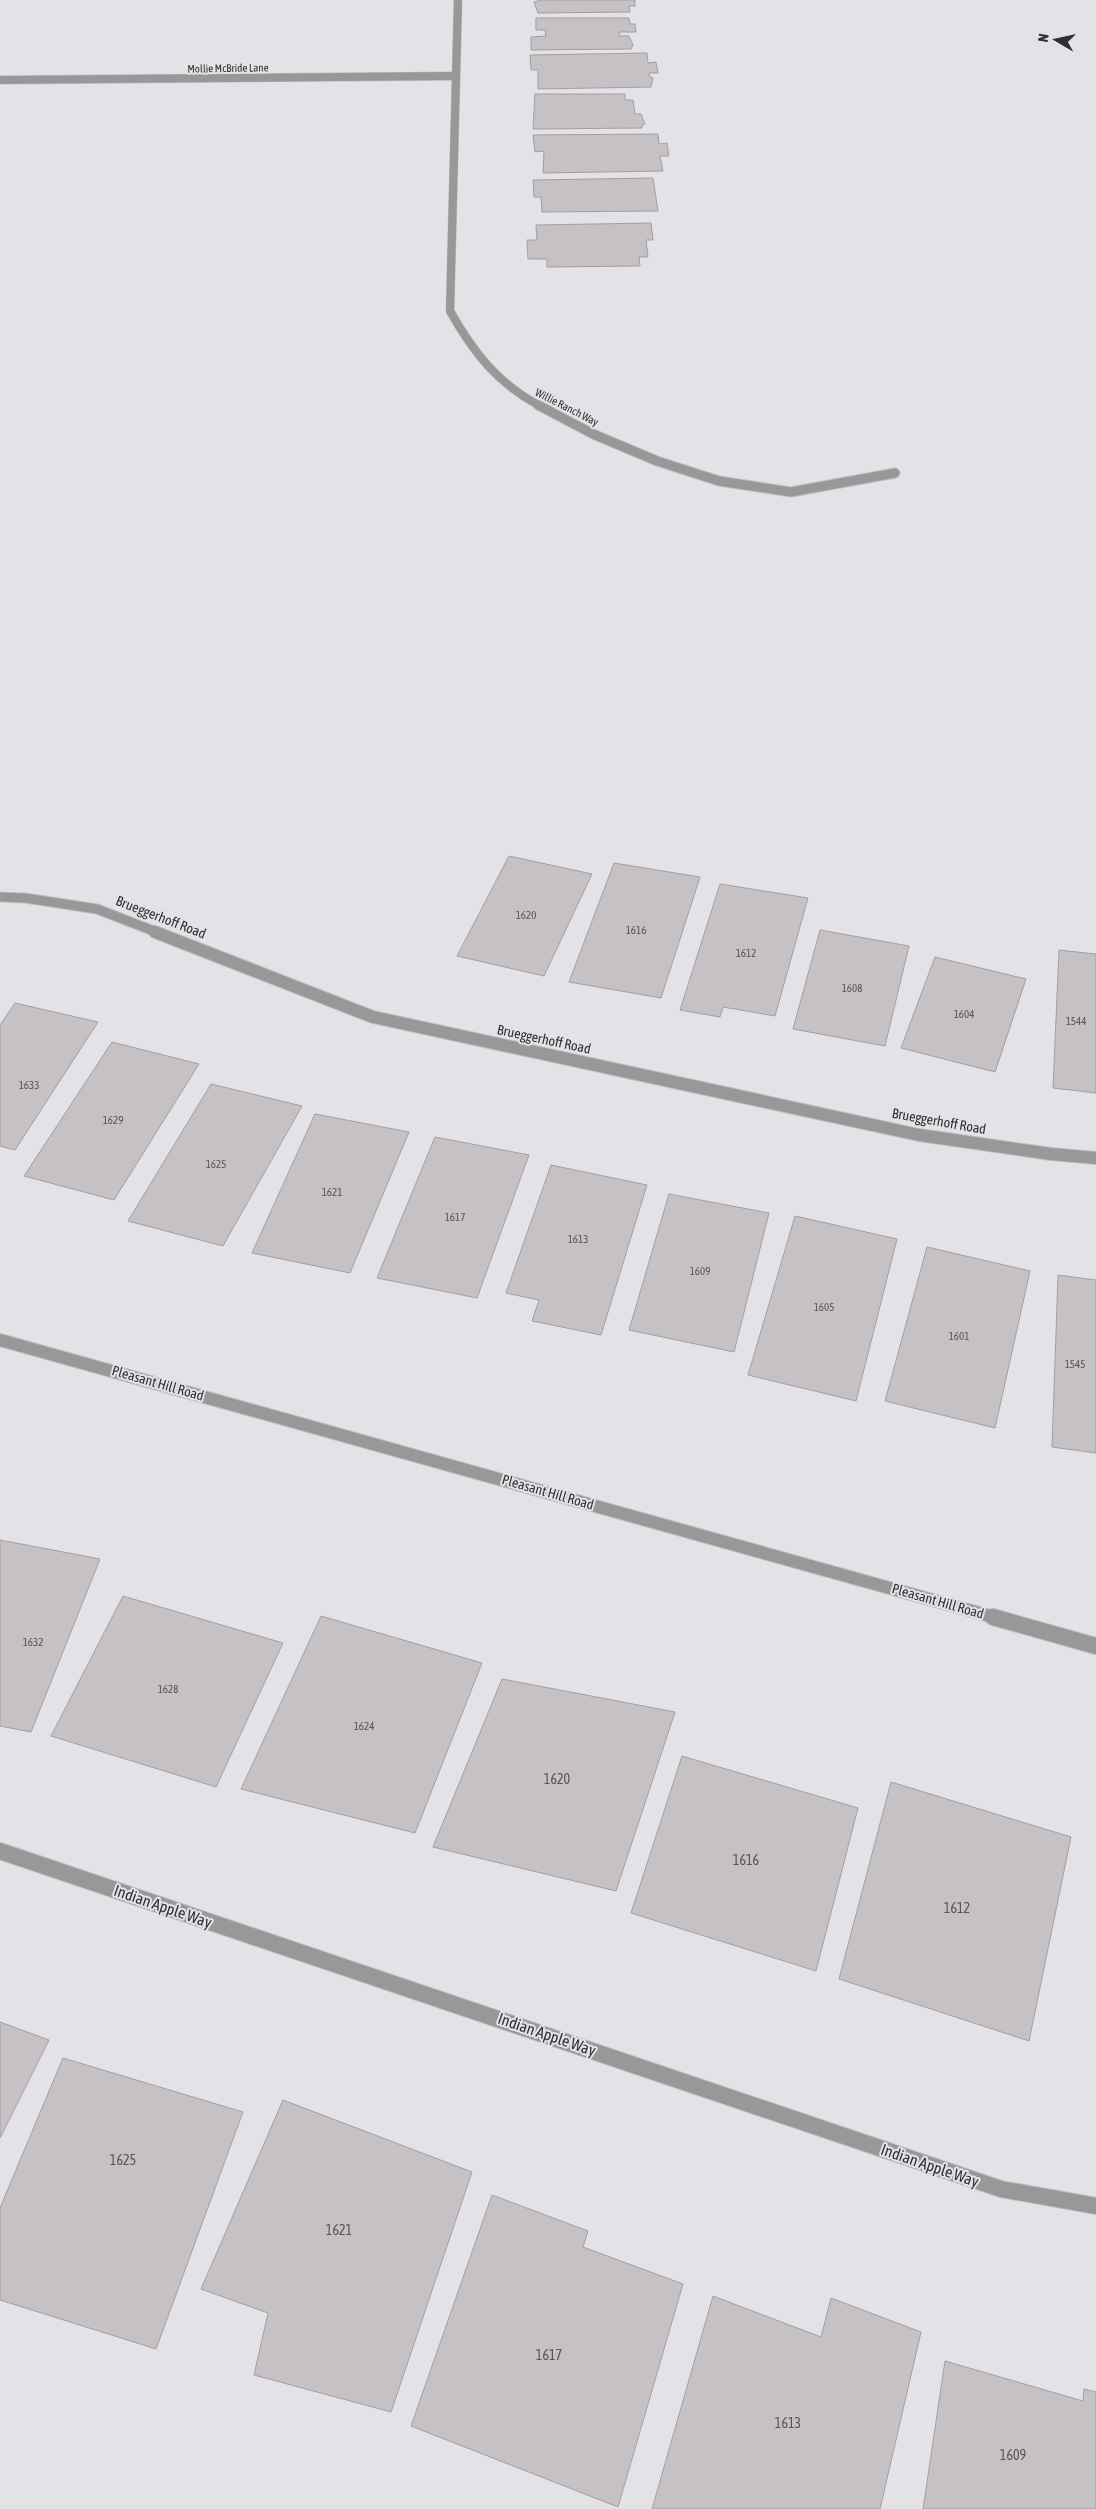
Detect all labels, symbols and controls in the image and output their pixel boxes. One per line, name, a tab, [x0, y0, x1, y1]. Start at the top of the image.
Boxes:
north arrow	[1031, 15, 1081, 65]
text: N	[1035, 33, 1052, 43]
street label: Mollie McBride Lane	[187, 61, 269, 75]
street label: Willie Ranch Way	[533, 386, 601, 428]
street label: Brueggerhoff Road	[114, 892, 208, 942]
house number: 1620	[516, 909, 536, 921]
house number: 1616	[626, 924, 646, 936]
house number: 1612	[736, 947, 756, 959]
house number: 1608	[842, 982, 862, 994]
house number: 1604	[954, 1008, 974, 1020]
house number: 1544	[1066, 1015, 1086, 1027]
street label: Brueggerhoff Road	[496, 1021, 592, 1057]
house number: 1633	[19, 1079, 39, 1091]
street label: Brueggerhoff Road	[891, 1105, 987, 1137]
house number: 1629	[103, 1114, 123, 1126]
house number: 1625	[206, 1158, 226, 1170]
house number: 1621	[322, 1186, 342, 1198]
house number: 1617	[445, 1211, 465, 1223]
house number: 1613	[568, 1233, 588, 1245]
house number: 1609	[690, 1265, 710, 1277]
house number: 1605	[814, 1301, 834, 1313]
house number: 1601	[949, 1330, 969, 1342]
house number: 1545	[1065, 1358, 1085, 1370]
street label: Pleasant Hill Road	[110, 1362, 206, 1404]
street label: Pleasant Hill Road	[500, 1471, 596, 1513]
street label: Pleasant Hill Road	[890, 1580, 986, 1622]
house number: 1632	[23, 1636, 43, 1648]
house number: 1628	[158, 1683, 178, 1695]
house number: 1624	[354, 1720, 374, 1732]
house number: 1620	[544, 1771, 571, 1787]
house number: 1616	[733, 1852, 760, 1868]
street label: Indian Apple Way	[111, 1881, 215, 1932]
house number: 1612	[944, 1900, 970, 1916]
street label: Indian Apple Way	[495, 2009, 599, 2060]
street label: Indian Apple Way	[878, 2140, 982, 2191]
house number: 1625	[110, 2152, 136, 2168]
house number: 1621	[326, 2222, 352, 2238]
house number: 1617	[536, 2347, 562, 2363]
house number: 1613	[775, 2415, 801, 2431]
house number: 1609	[1000, 2447, 1026, 2463]

